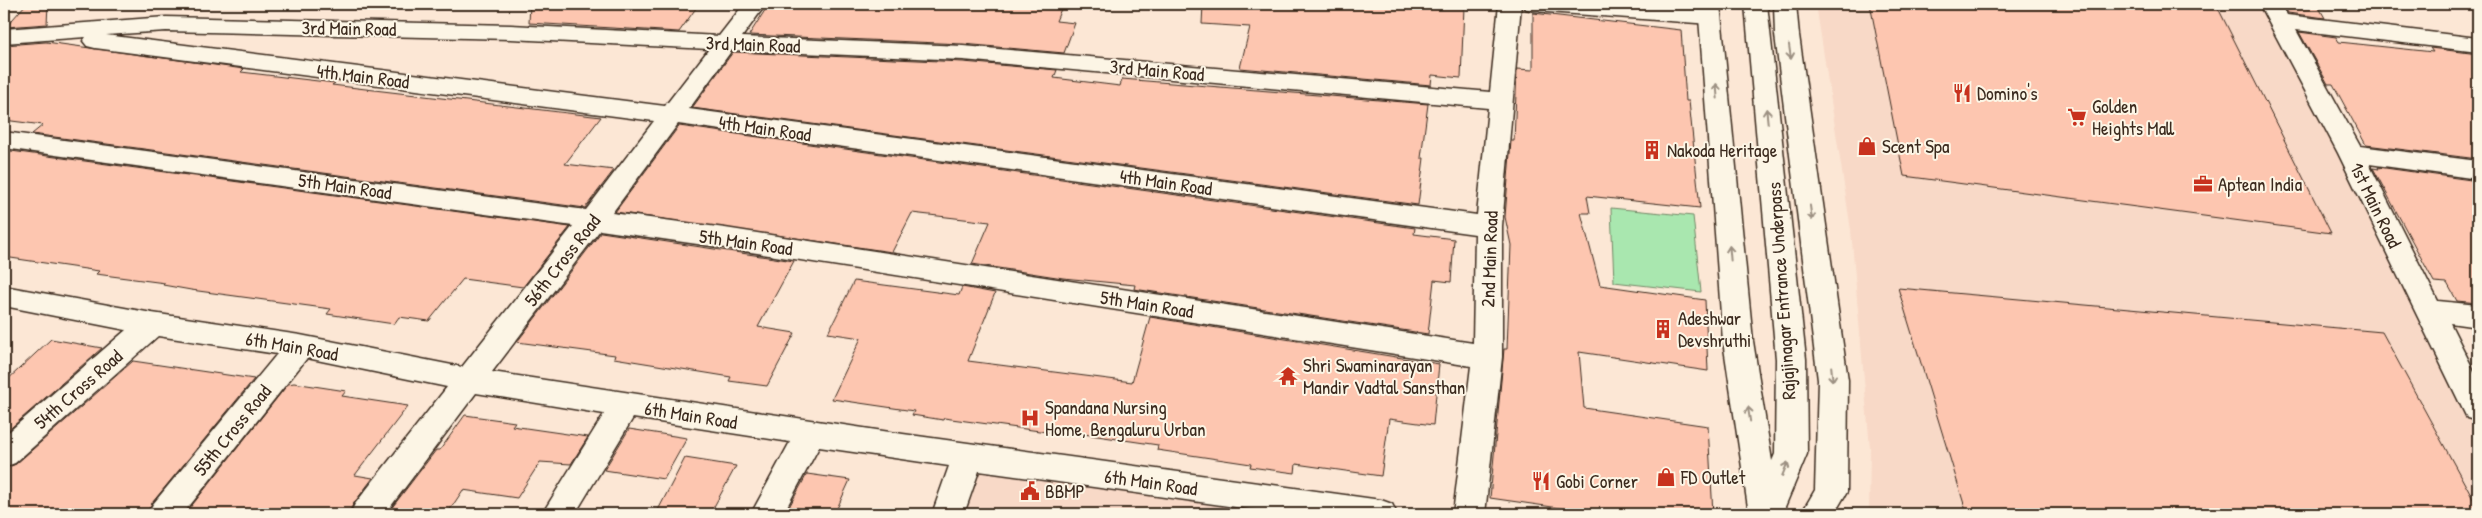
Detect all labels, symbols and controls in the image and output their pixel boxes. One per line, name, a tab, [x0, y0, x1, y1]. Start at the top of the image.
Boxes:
street label: 3rd Main Road	[301, 14, 397, 42]
street label: 3rd Main Road	[705, 29, 801, 59]
one-way arrow	[1785, 44, 1795, 60]
street label: 3rd Main Road	[1109, 53, 1206, 87]
street label: 4th Main Road	[315, 57, 411, 95]
place label: Domino's	[1977, 80, 2038, 106]
restaurant icon: Domino's	[1951, 82, 1973, 104]
one-way arrow	[1712, 83, 1721, 99]
place label: Golden Heights Mall	[2092, 93, 2175, 141]
supermarket icon: Golden Heights Mall	[2066, 106, 2088, 128]
street label: 4th Main Road	[717, 109, 813, 147]
one-way arrow	[1762, 109, 1771, 125]
place label: Scent Spa	[1882, 133, 1950, 159]
shop icon: Scent Spa	[1856, 135, 1878, 157]
place label: Nakoda Heritage	[1667, 137, 1778, 163]
building icon: Nakoda Heritage	[1641, 139, 1663, 161]
street label: 1st Main Road	[2344, 158, 2408, 253]
street label: 4th Main Road	[1118, 163, 1214, 201]
street label: 5th Main Road	[297, 167, 394, 205]
place label: Aptean India	[2218, 171, 2303, 197]
office icon: Aptean India	[2192, 173, 2214, 195]
street label: Rajajinagar Entrance Underpass	[1760, 181, 1802, 401]
one-way arrow	[1806, 205, 1816, 221]
street label: 56th Cross Road	[518, 208, 606, 311]
street label: 2nd Main Road	[1474, 210, 1504, 308]
street label: 5th Main Road	[698, 223, 795, 261]
one-way arrow	[1725, 245, 1735, 261]
street label: 5th Main Road	[1099, 284, 1196, 324]
place label: Adeshwar Devshruthi	[1678, 305, 1751, 353]
building icon: Adeshwar Devshruthi	[1652, 318, 1674, 340]
street label: 6th Main Road	[244, 325, 341, 367]
street label: 54th Cross Road	[28, 343, 128, 435]
place label: Shri Swaminarayan Mandir Vadtal Sansthan	[1303, 352, 1465, 400]
temple icon: Shri Swaminarayan Mandir Vadtal Sansthan	[1277, 365, 1299, 387]
one-way arrow	[1827, 366, 1837, 382]
street label: 55th Cross Road	[187, 378, 277, 481]
place label: Spandana Nursing Home, Bengaluru Urban	[1045, 394, 1206, 442]
street label: 6th Main Road	[643, 395, 740, 435]
hospital icon: Spandana Nursing Home, Bengaluru Urban	[1019, 407, 1041, 429]
one-way arrow	[1744, 407, 1754, 423]
one-way arrow	[1780, 462, 1790, 477]
street label: 6th Main Road	[1103, 463, 1200, 501]
place label: FD Outlet	[1680, 464, 1746, 490]
shop icon: FD Outlet	[1655, 466, 1677, 488]
place label: Gobi Corner	[1556, 468, 1639, 494]
restaurant icon: Gobi Corner	[1530, 470, 1552, 492]
place label: BBMP	[1045, 478, 1085, 504]
public building icon: BBMP	[1019, 480, 1041, 502]

